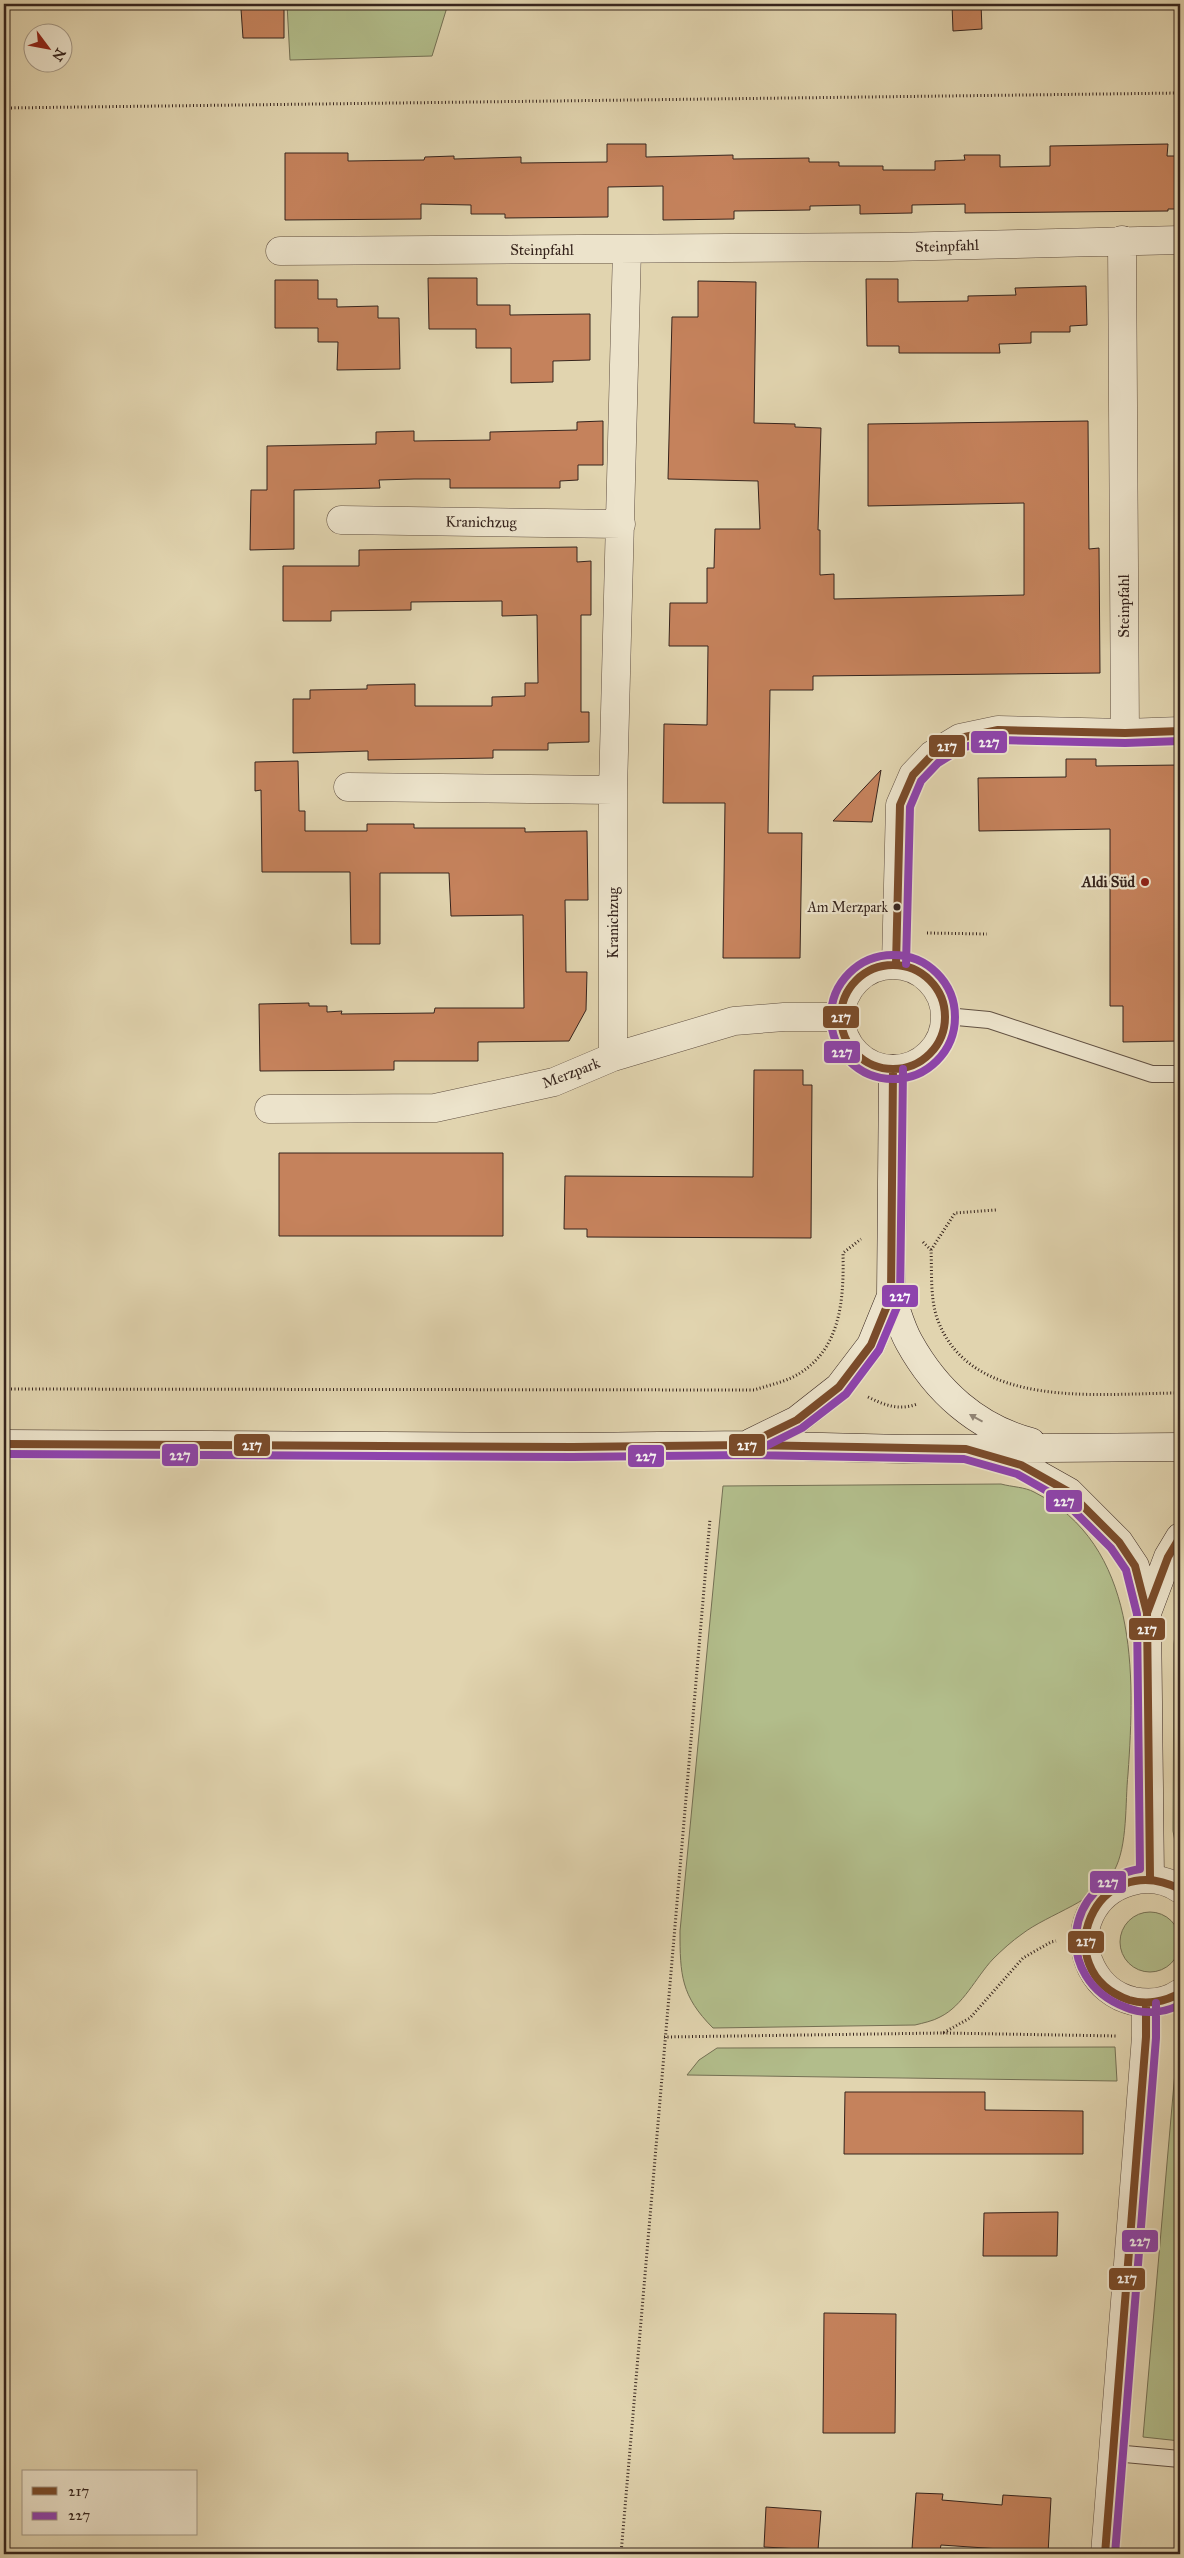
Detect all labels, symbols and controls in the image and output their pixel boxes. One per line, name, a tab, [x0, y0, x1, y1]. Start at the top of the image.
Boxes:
north arrow	[22, 22, 72, 72]
text: N	[48, 45, 69, 64]
street label: Steinpfahl	[915, 236, 980, 256]
street label: Steinpfahl	[510, 241, 575, 259]
street label: Kranichzug	[445, 512, 518, 532]
street label: Steinpfahl	[1115, 573, 1133, 638]
line badge: 227	[970, 730, 1008, 754]
line badge: 217	[928, 734, 966, 758]
text: 227	[979, 734, 1000, 751]
text: 217	[937, 738, 957, 755]
place label: Aldi Süd	[1081, 873, 1135, 891]
marker: Aldi Süd	[1139, 876, 1151, 888]
street label: Kranichzug	[604, 886, 622, 959]
place label: Am Merzpark	[806, 899, 888, 916]
marker: Am Merzpark	[892, 902, 902, 912]
line badge: 217	[822, 1005, 860, 1029]
text: 217	[831, 1009, 851, 1026]
line badge: 227	[823, 1040, 861, 1064]
text: 227	[832, 1044, 853, 1061]
street label: Merzpark	[540, 1054, 602, 1092]
line badge: 227	[881, 1284, 919, 1308]
text: 227	[890, 1288, 911, 1305]
one-way arrow	[970, 1414, 983, 1423]
line badge: 217	[233, 1433, 271, 1457]
line badge: 217	[728, 1433, 766, 1457]
text: 217	[242, 1437, 262, 1454]
text: 217	[737, 1437, 757, 1454]
line badge: 227	[161, 1443, 199, 1467]
line badge: 227	[627, 1444, 665, 1468]
text: 227	[170, 1447, 191, 1464]
text: 227	[636, 1448, 657, 1465]
line badge: 227	[1045, 1489, 1083, 1513]
text: 227	[1054, 1493, 1075, 1510]
line badge: 217	[1128, 1617, 1166, 1641]
text: 217	[1137, 1621, 1157, 1638]
line badge: 227	[1089, 1870, 1127, 1894]
text: 227	[1098, 1874, 1119, 1891]
line badge: 217	[1067, 1930, 1105, 1954]
text: 217	[1076, 1933, 1096, 1950]
line badge: 227	[1121, 2229, 1159, 2253]
text: 227	[1130, 2233, 1151, 2250]
line badge: 217	[1108, 2267, 1146, 2291]
text: 217	[1117, 2270, 1137, 2287]
legend	[22, 2470, 198, 2536]
text: 217	[68, 2482, 89, 2500]
text: 227	[68, 2506, 90, 2524]

